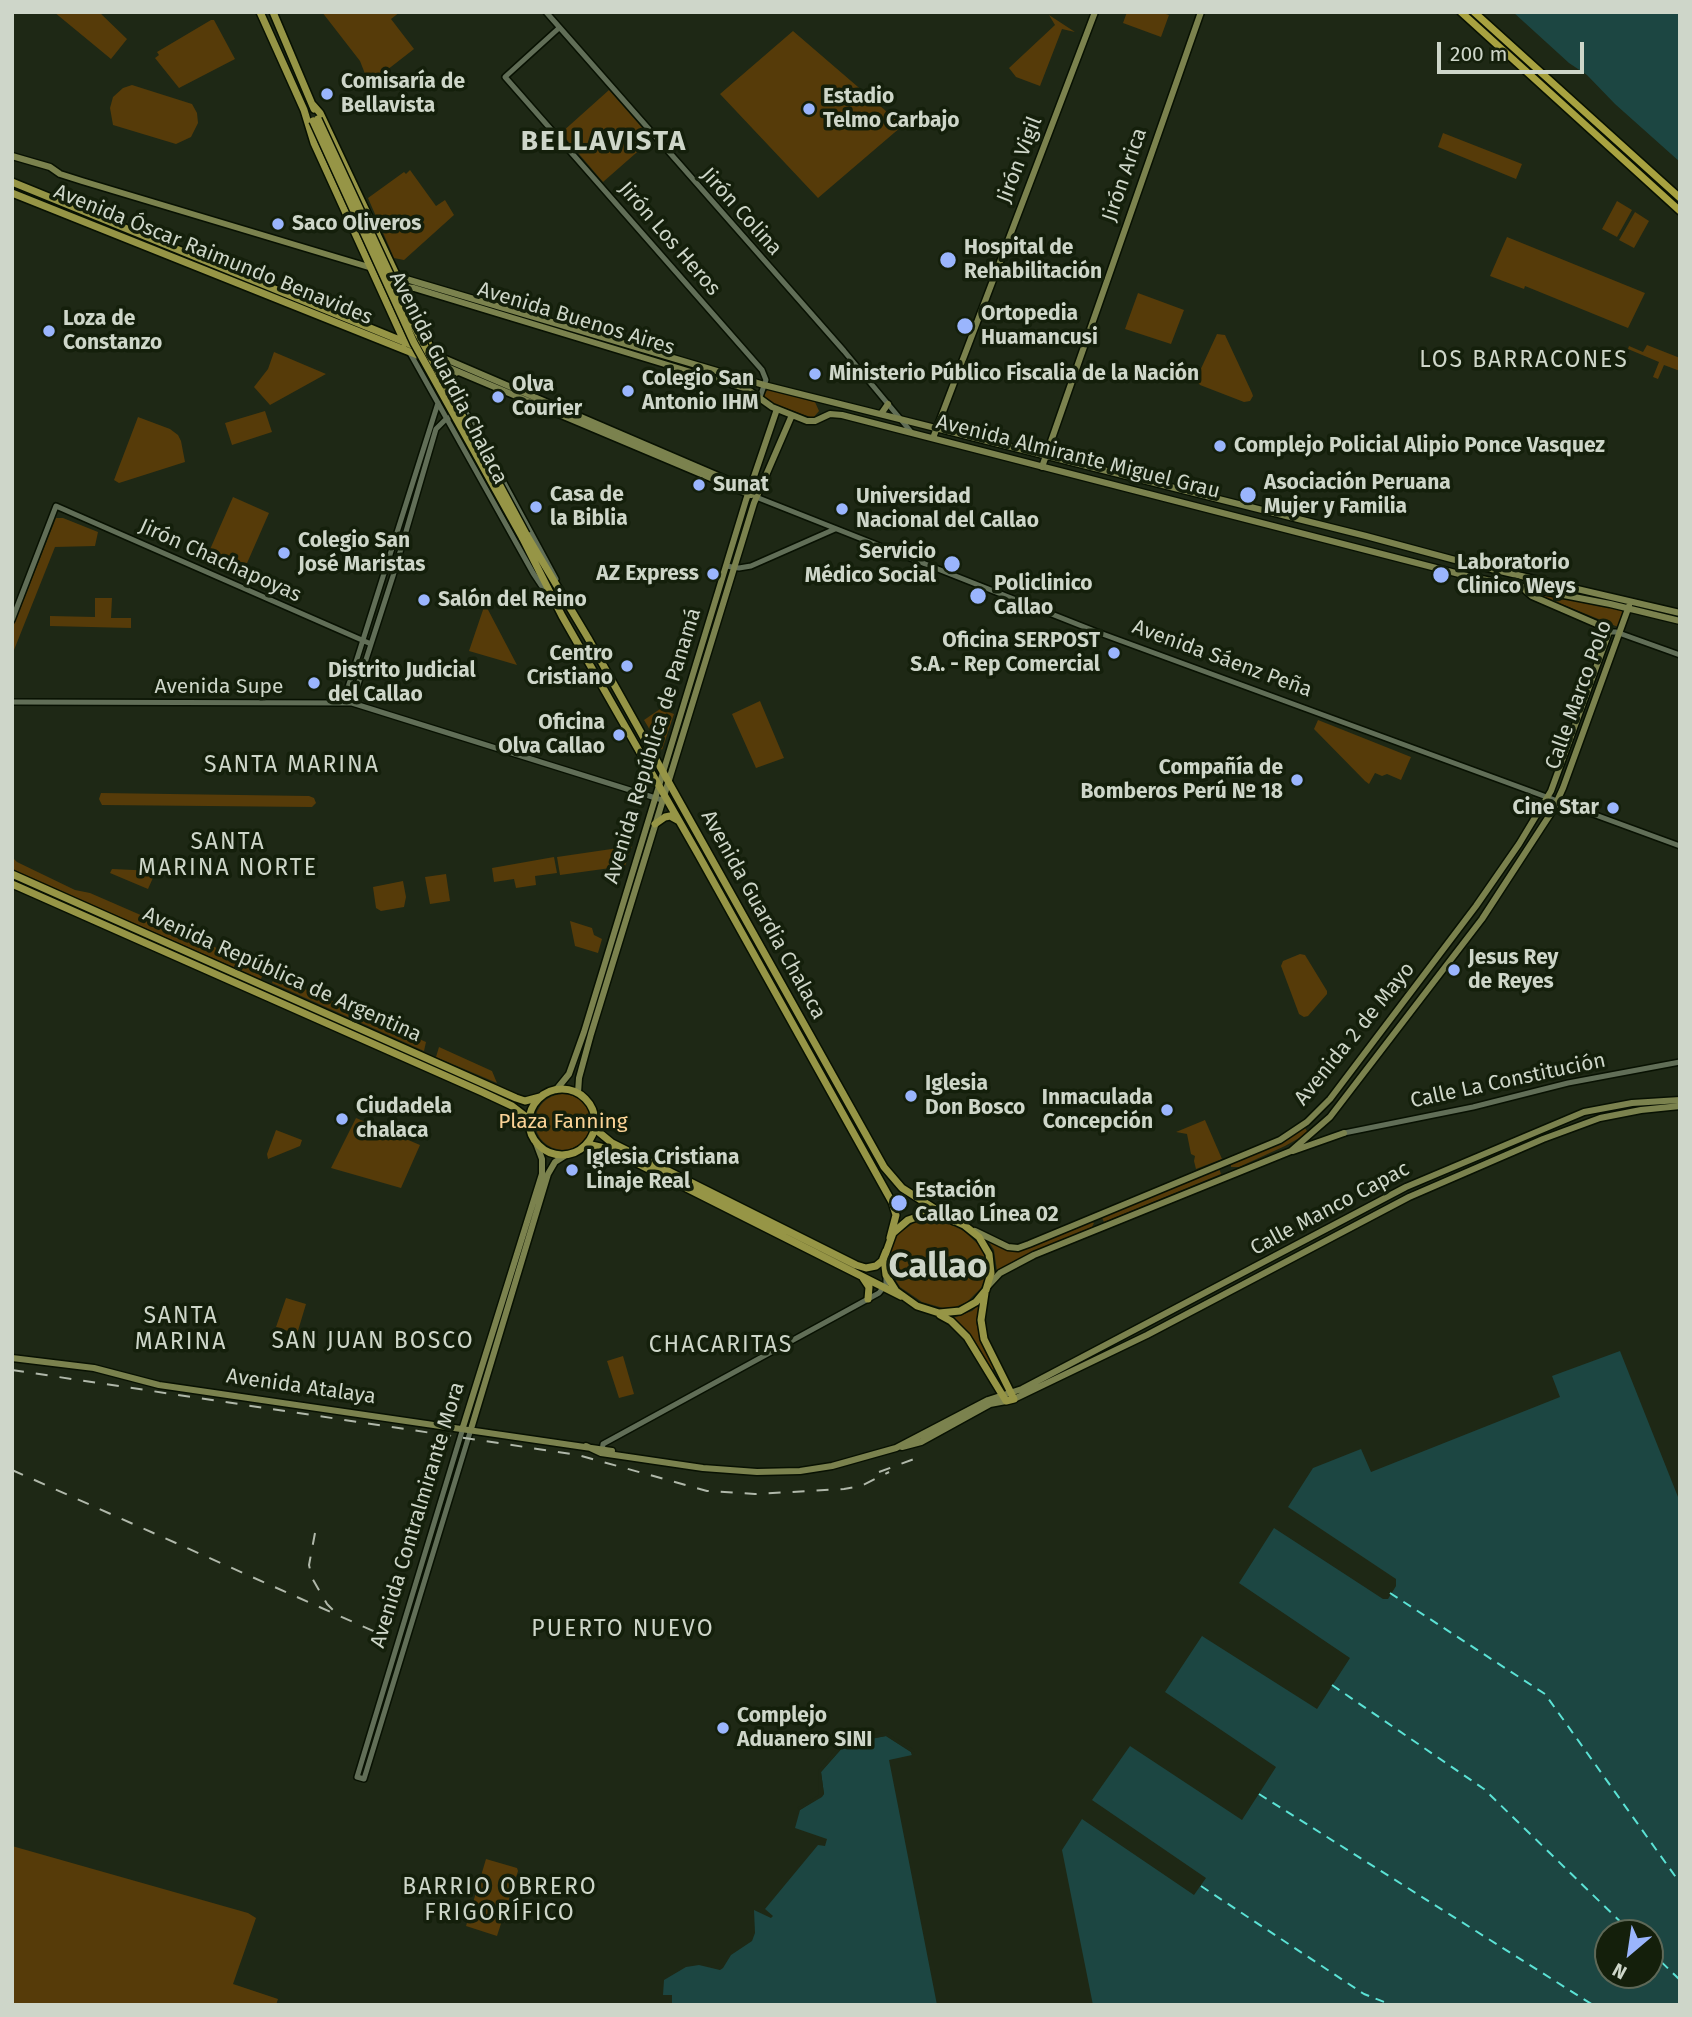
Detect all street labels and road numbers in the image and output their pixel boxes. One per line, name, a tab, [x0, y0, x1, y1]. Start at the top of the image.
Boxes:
street label: Jirón Vigil	[992, 113, 1048, 207]
street label: Jirón Arica	[1097, 125, 1153, 225]
street label: Jirón Colina	[695, 163, 787, 261]
street label: Jirón Los Heros	[613, 177, 725, 301]
street label: Avenida Óscar Raimundo Benavides	[50, 179, 376, 331]
street label: Avenida Guardia Chalaca	[383, 268, 513, 488]
street label: Avenida Buenos Aires	[475, 277, 677, 361]
street label: Avenida Almirante Miguel Grau	[933, 410, 1223, 504]
street label: Jirón Chachapoyas	[135, 514, 305, 608]
street label: Avenida República de Panamá	[599, 605, 707, 887]
street label: Avenida Sáenz Peña	[1129, 615, 1315, 703]
street label: Calle Marco Polo	[1540, 617, 1618, 773]
street label: Avenida Supe	[154, 674, 284, 700]
street label: Avenida Guardia Chalaca	[695, 806, 831, 1024]
street label: Avenida República de Argentina	[139, 902, 425, 1048]
street label: Avenida 2 de Mayo	[1290, 957, 1420, 1111]
street label: Calle La Constitución	[1408, 1048, 1608, 1114]
street label: Calle Manco Capac	[1246, 1157, 1414, 1261]
street label: Avenida Atalaya	[225, 1364, 377, 1410]
street label: Avenida Contralmirante Mora	[366, 1379, 470, 1651]

